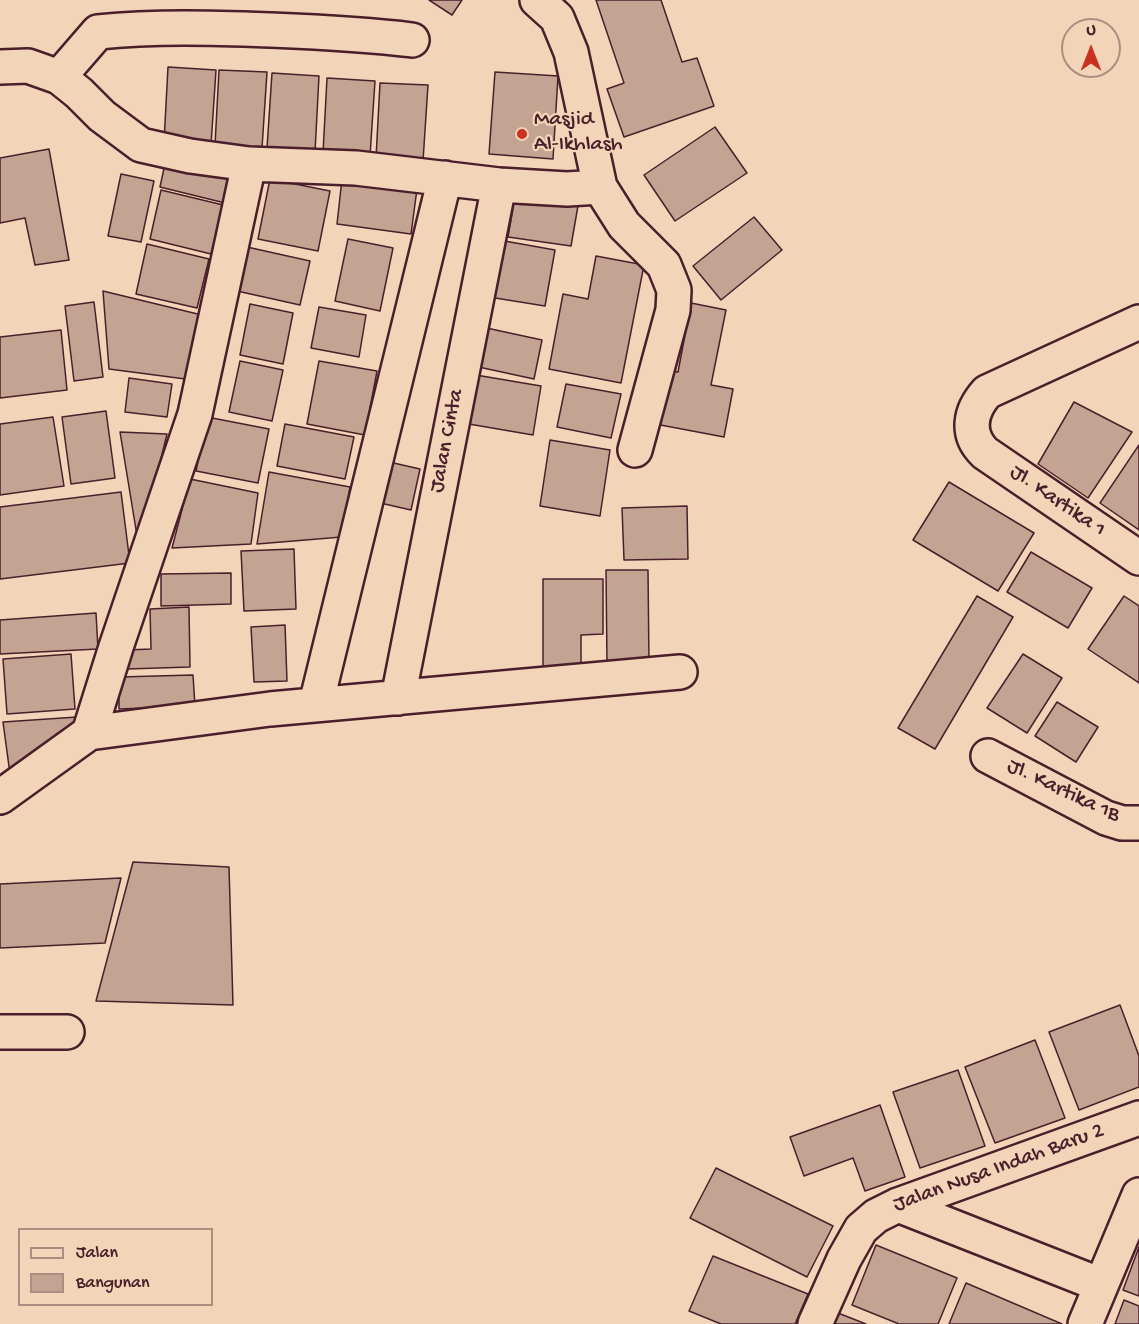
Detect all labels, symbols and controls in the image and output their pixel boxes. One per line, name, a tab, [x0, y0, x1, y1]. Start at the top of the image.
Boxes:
north arrow	[1061, 18, 1121, 78]
text: U	[1086, 22, 1096, 41]
place label: Masjid Al-Ikhlash	[534, 108, 623, 160]
marker: Masjid Al-Ikhlash	[515, 127, 529, 141]
street label: Jalan Cinta	[425, 387, 471, 495]
street label: Jl. Kartika 1	[1004, 460, 1110, 544]
street label: Jl. Kartika 1B	[1002, 754, 1124, 830]
street label: Jalan Nusa Indah Baru 2	[890, 1119, 1108, 1219]
legend	[18, 1228, 213, 1306]
text: Jalan	[76, 1243, 118, 1264]
text: Bangunan	[76, 1273, 150, 1294]

